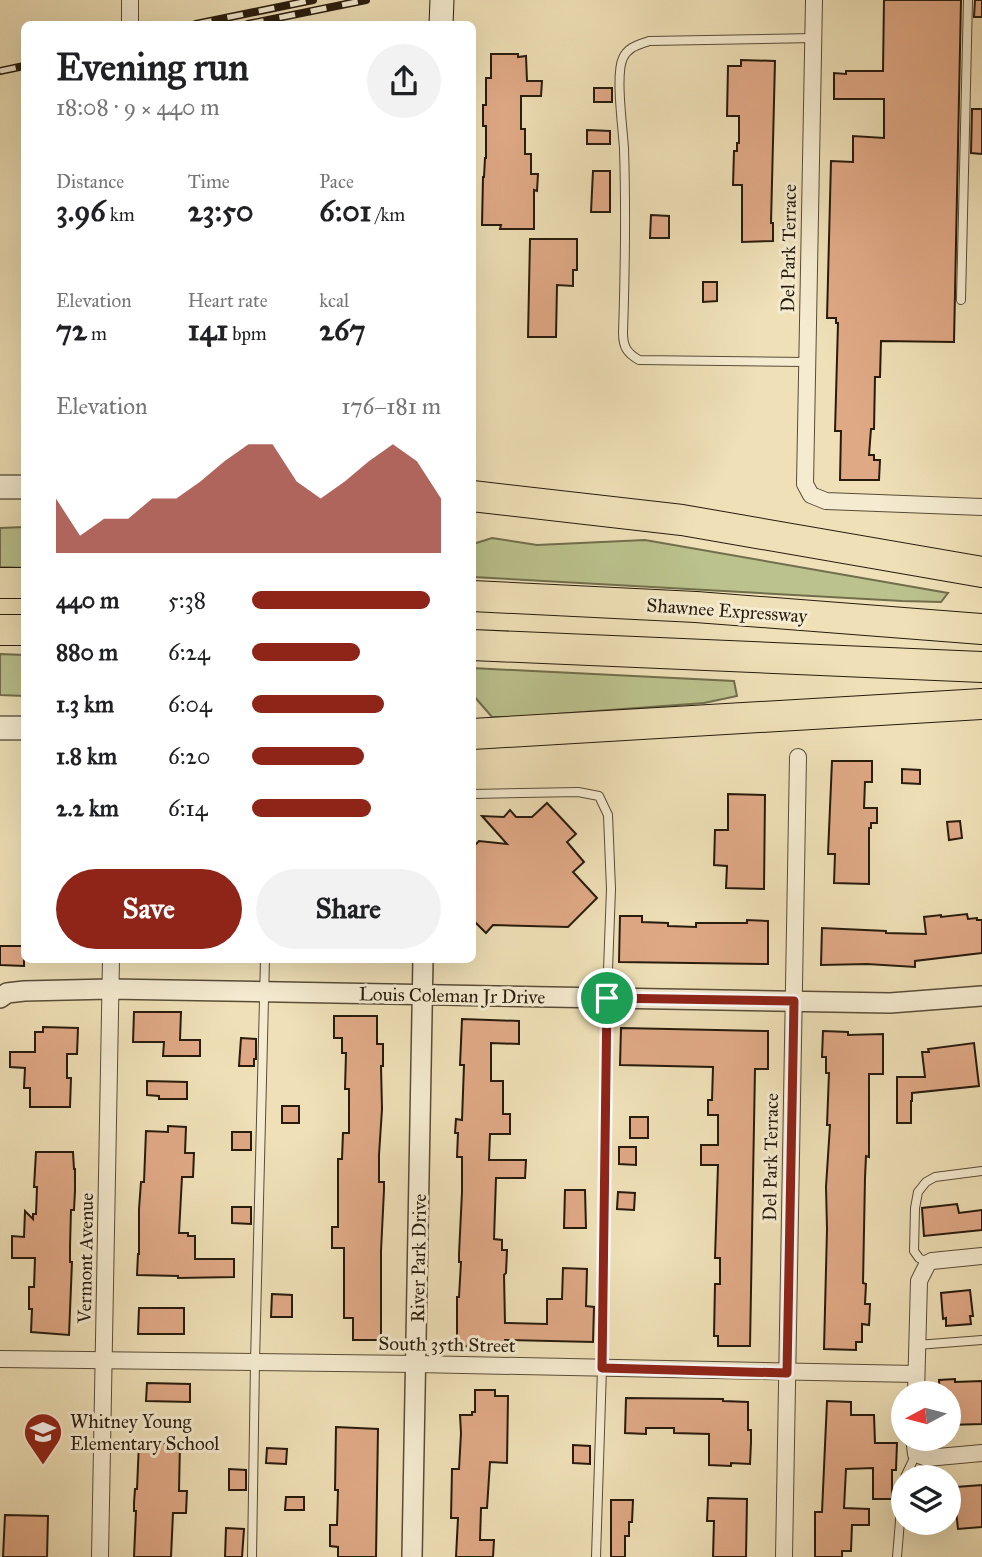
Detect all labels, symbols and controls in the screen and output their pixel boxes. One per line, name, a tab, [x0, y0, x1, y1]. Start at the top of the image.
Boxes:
text: Evening run	[56, 44, 249, 90]
button: share	[367, 44, 441, 118]
text: 18:08 · 9 × 440 m	[56, 93, 220, 121]
text: Distance	[56, 170, 124, 193]
text: Time	[188, 170, 230, 193]
text: Pace	[319, 170, 354, 193]
street label: Del Park Terrace	[776, 184, 801, 312]
text: 3.96	[56, 193, 106, 229]
text: 23:50	[188, 193, 253, 229]
text: 6:01	[319, 193, 371, 229]
text: km	[106, 203, 135, 226]
text: /km	[371, 203, 405, 226]
text: Elevation	[56, 289, 131, 312]
text: Heart rate	[188, 289, 268, 312]
text: kcal	[319, 289, 349, 312]
text: 72	[56, 312, 87, 348]
text: 141	[188, 312, 228, 348]
text: 267	[319, 312, 366, 348]
text: m	[87, 322, 107, 345]
text: bpm	[228, 322, 267, 345]
text: Elevation	[56, 392, 147, 420]
text: 176–181 m	[341, 392, 441, 420]
text: 440 m	[56, 586, 119, 614]
text: 5:38	[168, 586, 206, 614]
street label: Shawnee Expressway	[646, 593, 809, 628]
text: 880 m	[56, 638, 118, 666]
text: 6:24	[168, 638, 210, 666]
text: 1.3 km	[56, 690, 114, 718]
text: 6:04	[168, 690, 212, 718]
text: 1.8 km	[56, 742, 117, 770]
text: 6:20	[168, 742, 210, 770]
text: 2.2 km	[56, 794, 119, 822]
text: 6:14	[168, 794, 208, 822]
button: Save	[56, 869, 242, 949]
button: Share	[256, 869, 441, 949]
pin	[577, 968, 637, 1028]
icon: arrive	[588, 979, 626, 1017]
street label: Louis Coleman Jr Drive	[359, 982, 545, 1010]
street label: Del Park Terrace	[758, 1093, 783, 1221]
street label: Vermont Avenue	[73, 1192, 98, 1324]
street label: River Park Drive	[406, 1193, 431, 1323]
street label: South 35th Street	[378, 1332, 516, 1357]
north arrow	[891, 1381, 961, 1451]
map controls	[891, 1381, 961, 1535]
place label: Whitney Young Elementary School	[70, 1410, 220, 1455]
school or university icon: Whitney Young Elementary School	[22, 1411, 64, 1466]
button: layers	[891, 1465, 961, 1535]

